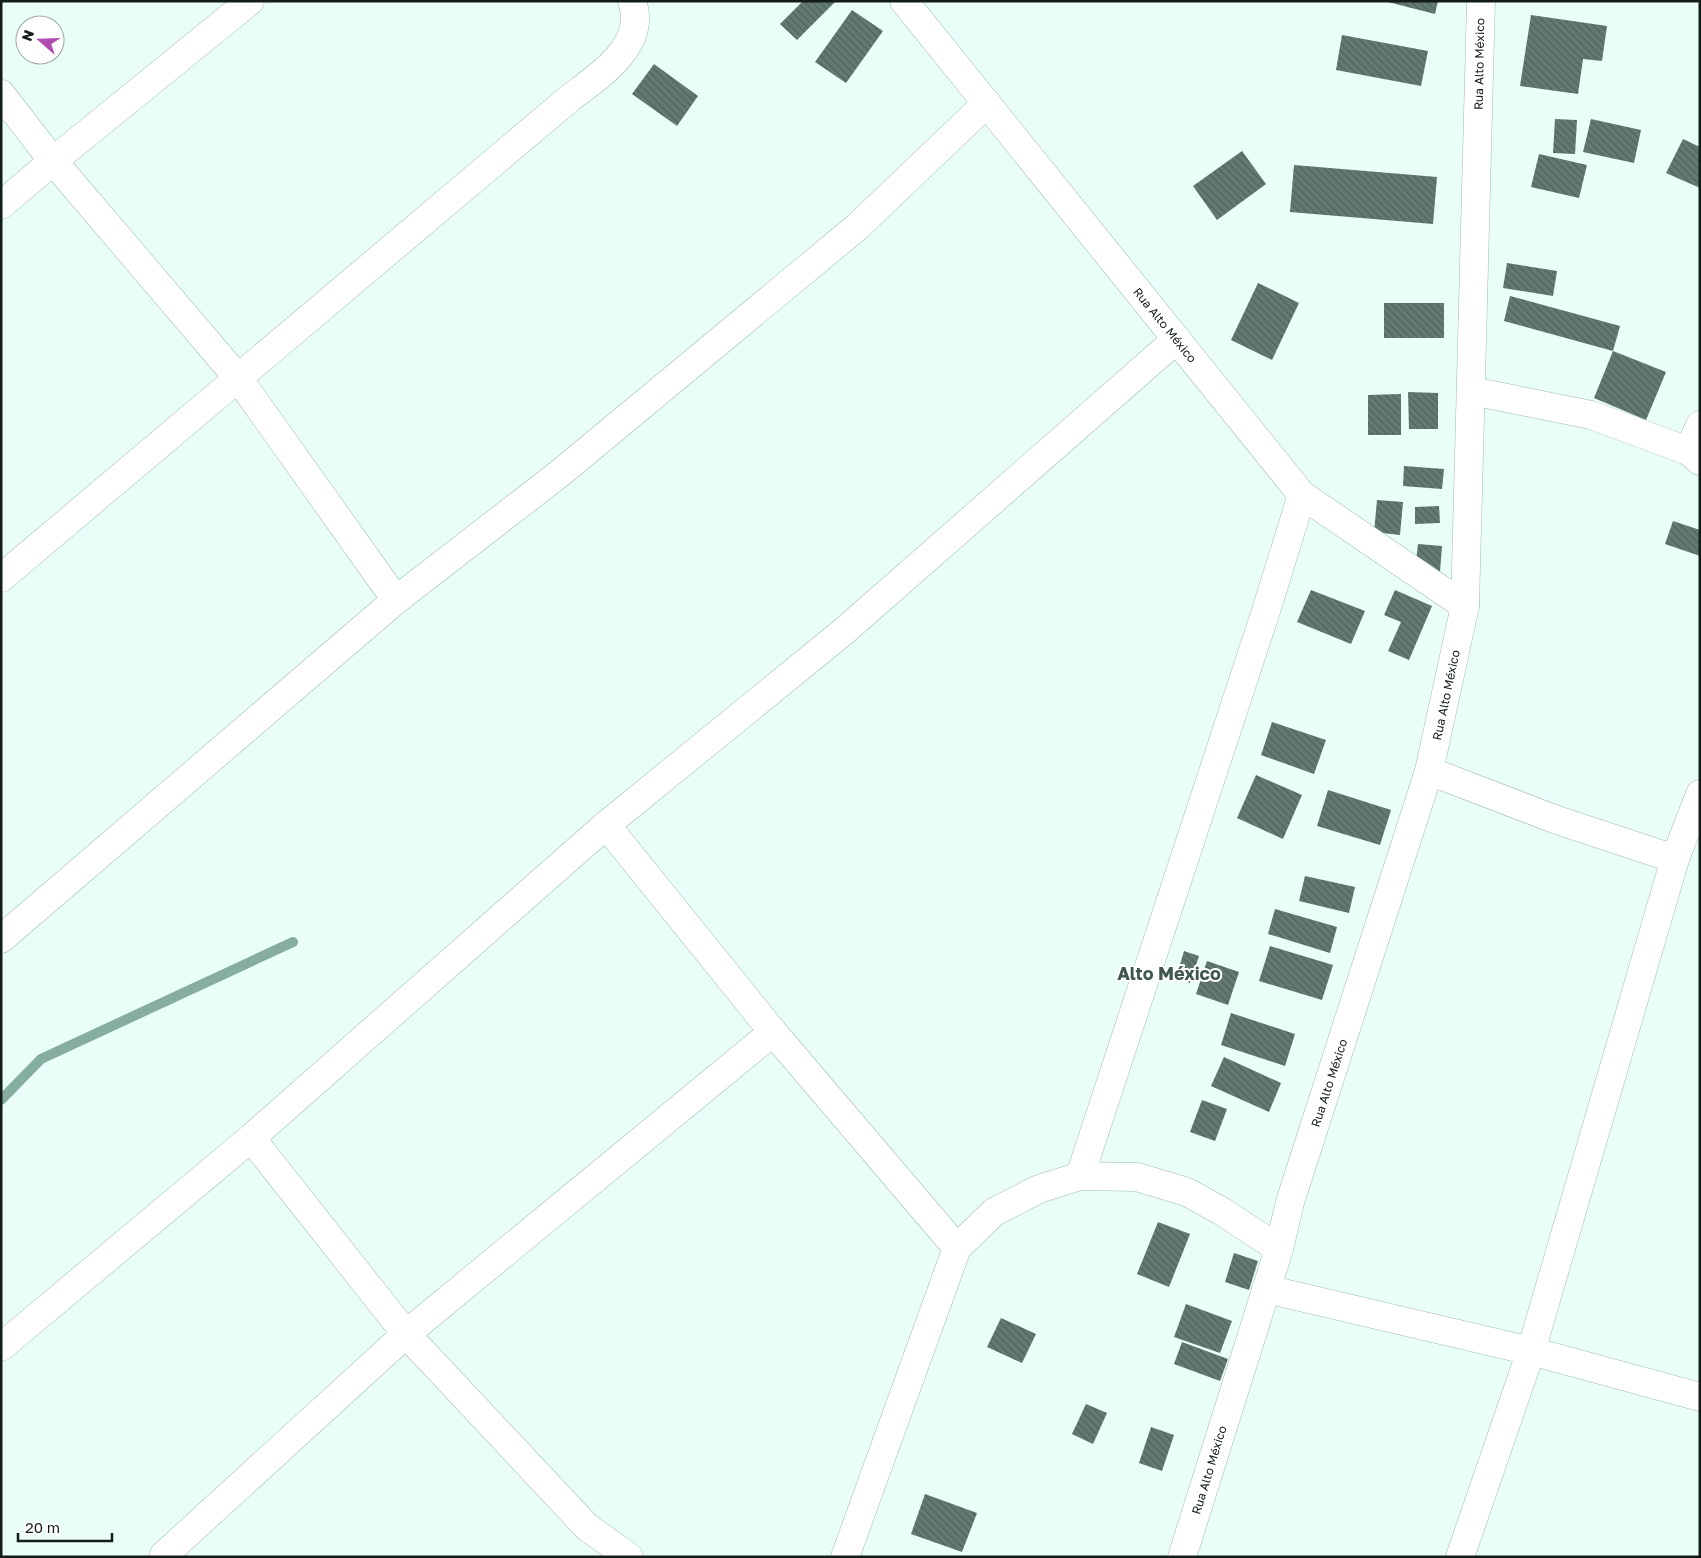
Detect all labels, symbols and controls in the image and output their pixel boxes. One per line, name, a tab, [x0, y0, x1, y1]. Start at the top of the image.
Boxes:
north arrow	[15, 15, 65, 65]
street label: Rua Alto México	[1471, 18, 1487, 110]
text: N	[18, 27, 37, 43]
street label: Rua Alto México	[1130, 285, 1200, 365]
street label: Rua Alto México	[1429, 648, 1463, 742]
district label: Alto México	[1117, 962, 1221, 984]
street label: Rua Alto México	[1308, 1037, 1350, 1129]
street label: Rua Alto México	[1188, 1424, 1230, 1516]
scale bar	[18, 1510, 111, 1542]
text: 20 m	[25, 1518, 60, 1536]

